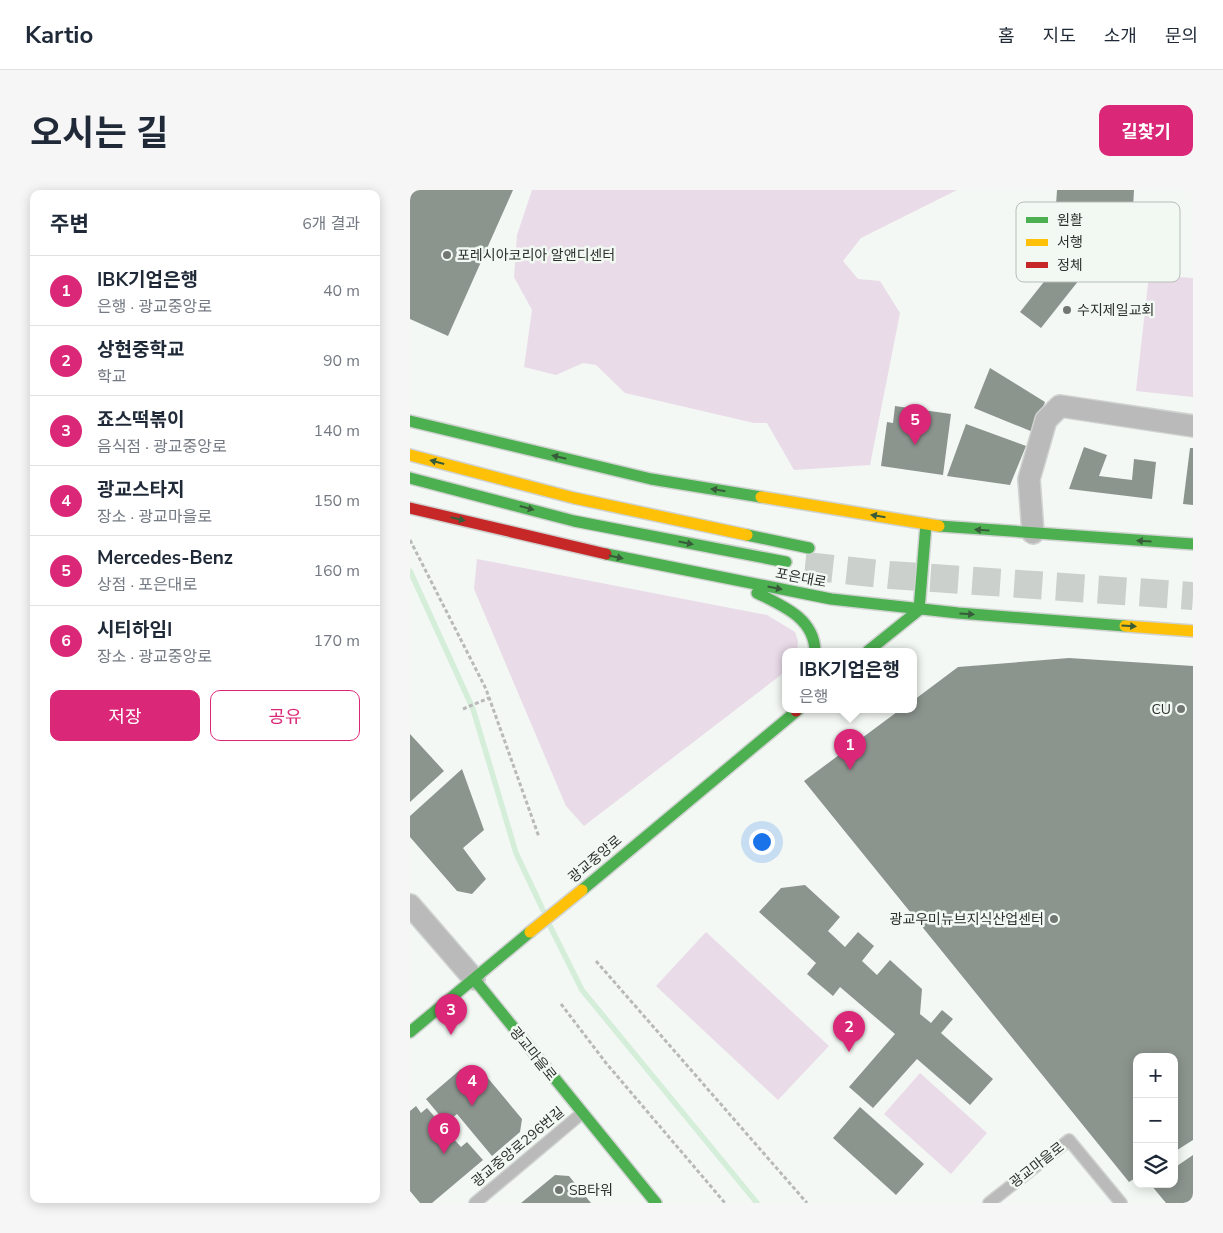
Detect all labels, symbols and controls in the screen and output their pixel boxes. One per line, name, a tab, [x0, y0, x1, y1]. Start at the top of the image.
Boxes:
text: Kartio	[25, 19, 93, 51]
text: 홈	[998, 24, 1015, 48]
text: 지도	[1043, 24, 1076, 48]
text: 소개	[1104, 24, 1137, 48]
text: 문의	[1165, 24, 1198, 48]
button: 길찾기	[1099, 105, 1193, 156]
text: 오시는 길	[30, 110, 168, 157]
legend	[1016, 202, 1180, 282]
text: 주변	[50, 210, 89, 238]
text: 원활	[1057, 211, 1083, 230]
text: 6개 결과	[302, 213, 360, 235]
text: 서행	[1057, 233, 1083, 252]
place label: 포레시아코리아 알앤디센터	[457, 246, 615, 265]
marker: 포레시아코리아 알앤디센터	[441, 249, 453, 261]
text: 정체	[1057, 256, 1083, 275]
text: IBK기업은행	[97, 267, 198, 293]
text: 1	[61, 280, 71, 302]
text: 40 m	[323, 280, 360, 302]
text: 은행 · 광교중앙로	[97, 296, 212, 318]
place label: 수지제일교회	[1077, 301, 1154, 320]
marker: 수지제일교회	[1061, 304, 1073, 316]
text: 상현중학교	[97, 337, 184, 363]
text: 2	[61, 350, 71, 372]
text: 90 m	[323, 350, 360, 372]
text: 학교	[97, 366, 126, 388]
pin: 5	[899, 404, 931, 445]
text: 죠스떡볶이	[97, 407, 184, 433]
text: 3	[61, 420, 71, 442]
text: 140 m	[313, 420, 360, 442]
text: 음식점 · 광교중앙로	[97, 436, 227, 458]
one-way arrow	[551, 453, 566, 461]
one-way arrow	[430, 458, 445, 466]
text: 광교스타지	[97, 477, 184, 503]
one-way arrow	[710, 486, 726, 494]
text: 4	[61, 490, 71, 512]
text: 150 m	[313, 490, 360, 512]
one-way arrow	[520, 505, 535, 513]
text: 장소 · 광교마을로	[97, 506, 212, 528]
one-way arrow	[870, 512, 886, 520]
one-way arrow	[450, 515, 465, 523]
one-way arrow	[974, 526, 990, 534]
one-way arrow	[1136, 536, 1152, 544]
one-way arrow	[678, 539, 694, 547]
text: Mercedes-Benz	[97, 545, 233, 571]
one-way arrow	[608, 553, 624, 561]
text: 5	[61, 560, 71, 582]
text: 160 m	[313, 560, 360, 582]
street label: 포은대로	[774, 564, 828, 592]
text: 상점 · 포은대로	[97, 574, 197, 596]
one-way arrow	[768, 584, 783, 592]
one-way arrow	[960, 610, 976, 618]
text: 시티하임I	[97, 617, 172, 643]
one-way arrow	[1122, 623, 1138, 631]
text: 6	[61, 630, 71, 652]
text: 170 m	[313, 630, 360, 652]
text: 장소 · 광교중앙로	[97, 646, 212, 668]
popup	[782, 648, 917, 713]
text: IBK기업은행	[799, 657, 900, 683]
text: 은행	[799, 686, 828, 708]
button: 저장	[50, 690, 200, 741]
button: 공유	[210, 690, 360, 741]
place label: CU	[1151, 700, 1171, 719]
marker: CU	[1175, 703, 1187, 715]
pin: 1	[834, 729, 866, 770]
your location	[749, 829, 775, 855]
street label: 광교중앙로	[564, 831, 626, 887]
place label: 광교우미뉴브지식산업센터	[889, 910, 1044, 929]
marker: 광교우미뉴브지식산업센터	[1048, 913, 1060, 925]
pin: 3	[435, 994, 467, 1035]
pin: 2	[833, 1011, 865, 1052]
street label: 광교마을로	[505, 1023, 561, 1085]
map controls	[1133, 1053, 1178, 1188]
button: +	[1133, 1053, 1178, 1098]
pin: 4	[456, 1065, 488, 1106]
button: −	[1133, 1098, 1178, 1143]
street label: 광교중앙로296번길	[468, 1103, 568, 1191]
pin: 6	[428, 1113, 460, 1154]
street label: 광교마을로	[1006, 1138, 1068, 1192]
button: layers	[1133, 1143, 1178, 1188]
place label: SB타워	[569, 1181, 613, 1200]
marker: SB타워	[553, 1184, 565, 1196]

